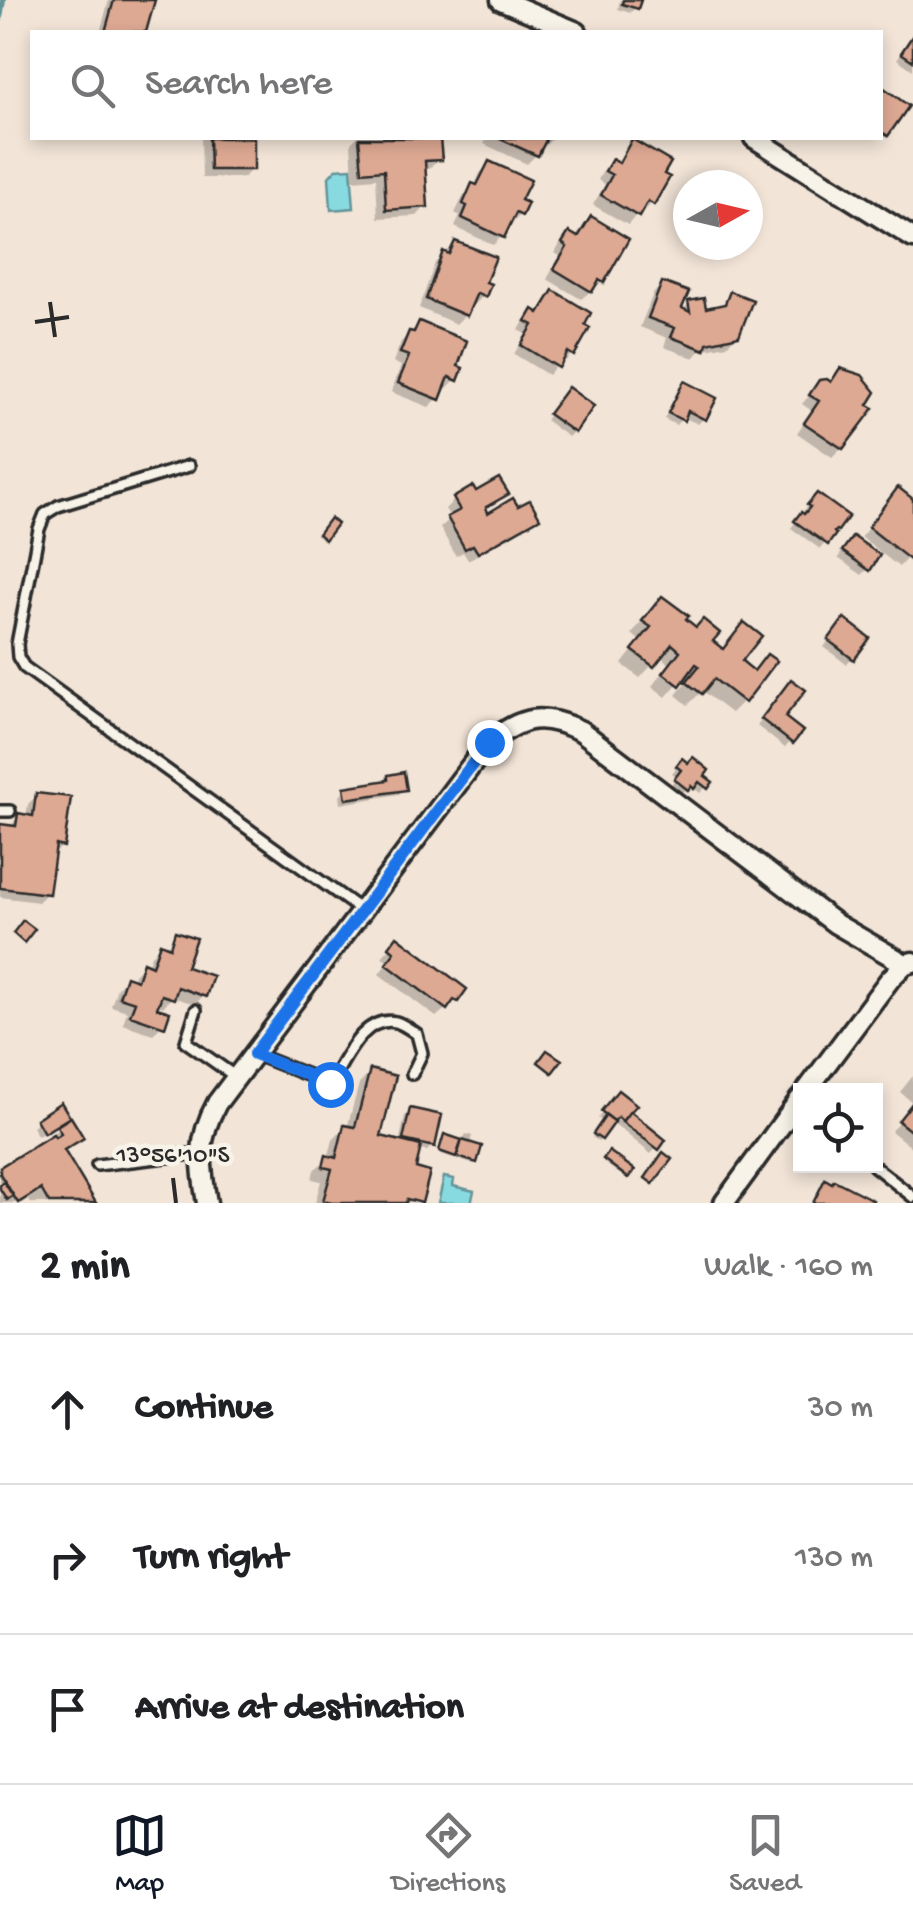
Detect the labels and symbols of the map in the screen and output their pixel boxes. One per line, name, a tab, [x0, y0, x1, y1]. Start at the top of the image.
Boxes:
north arrow	[673, 170, 763, 260]
route end	[467, 720, 513, 766]
route start	[308, 1062, 354, 1108]
text: 13°56'10"S	[116, 1143, 230, 1172]

